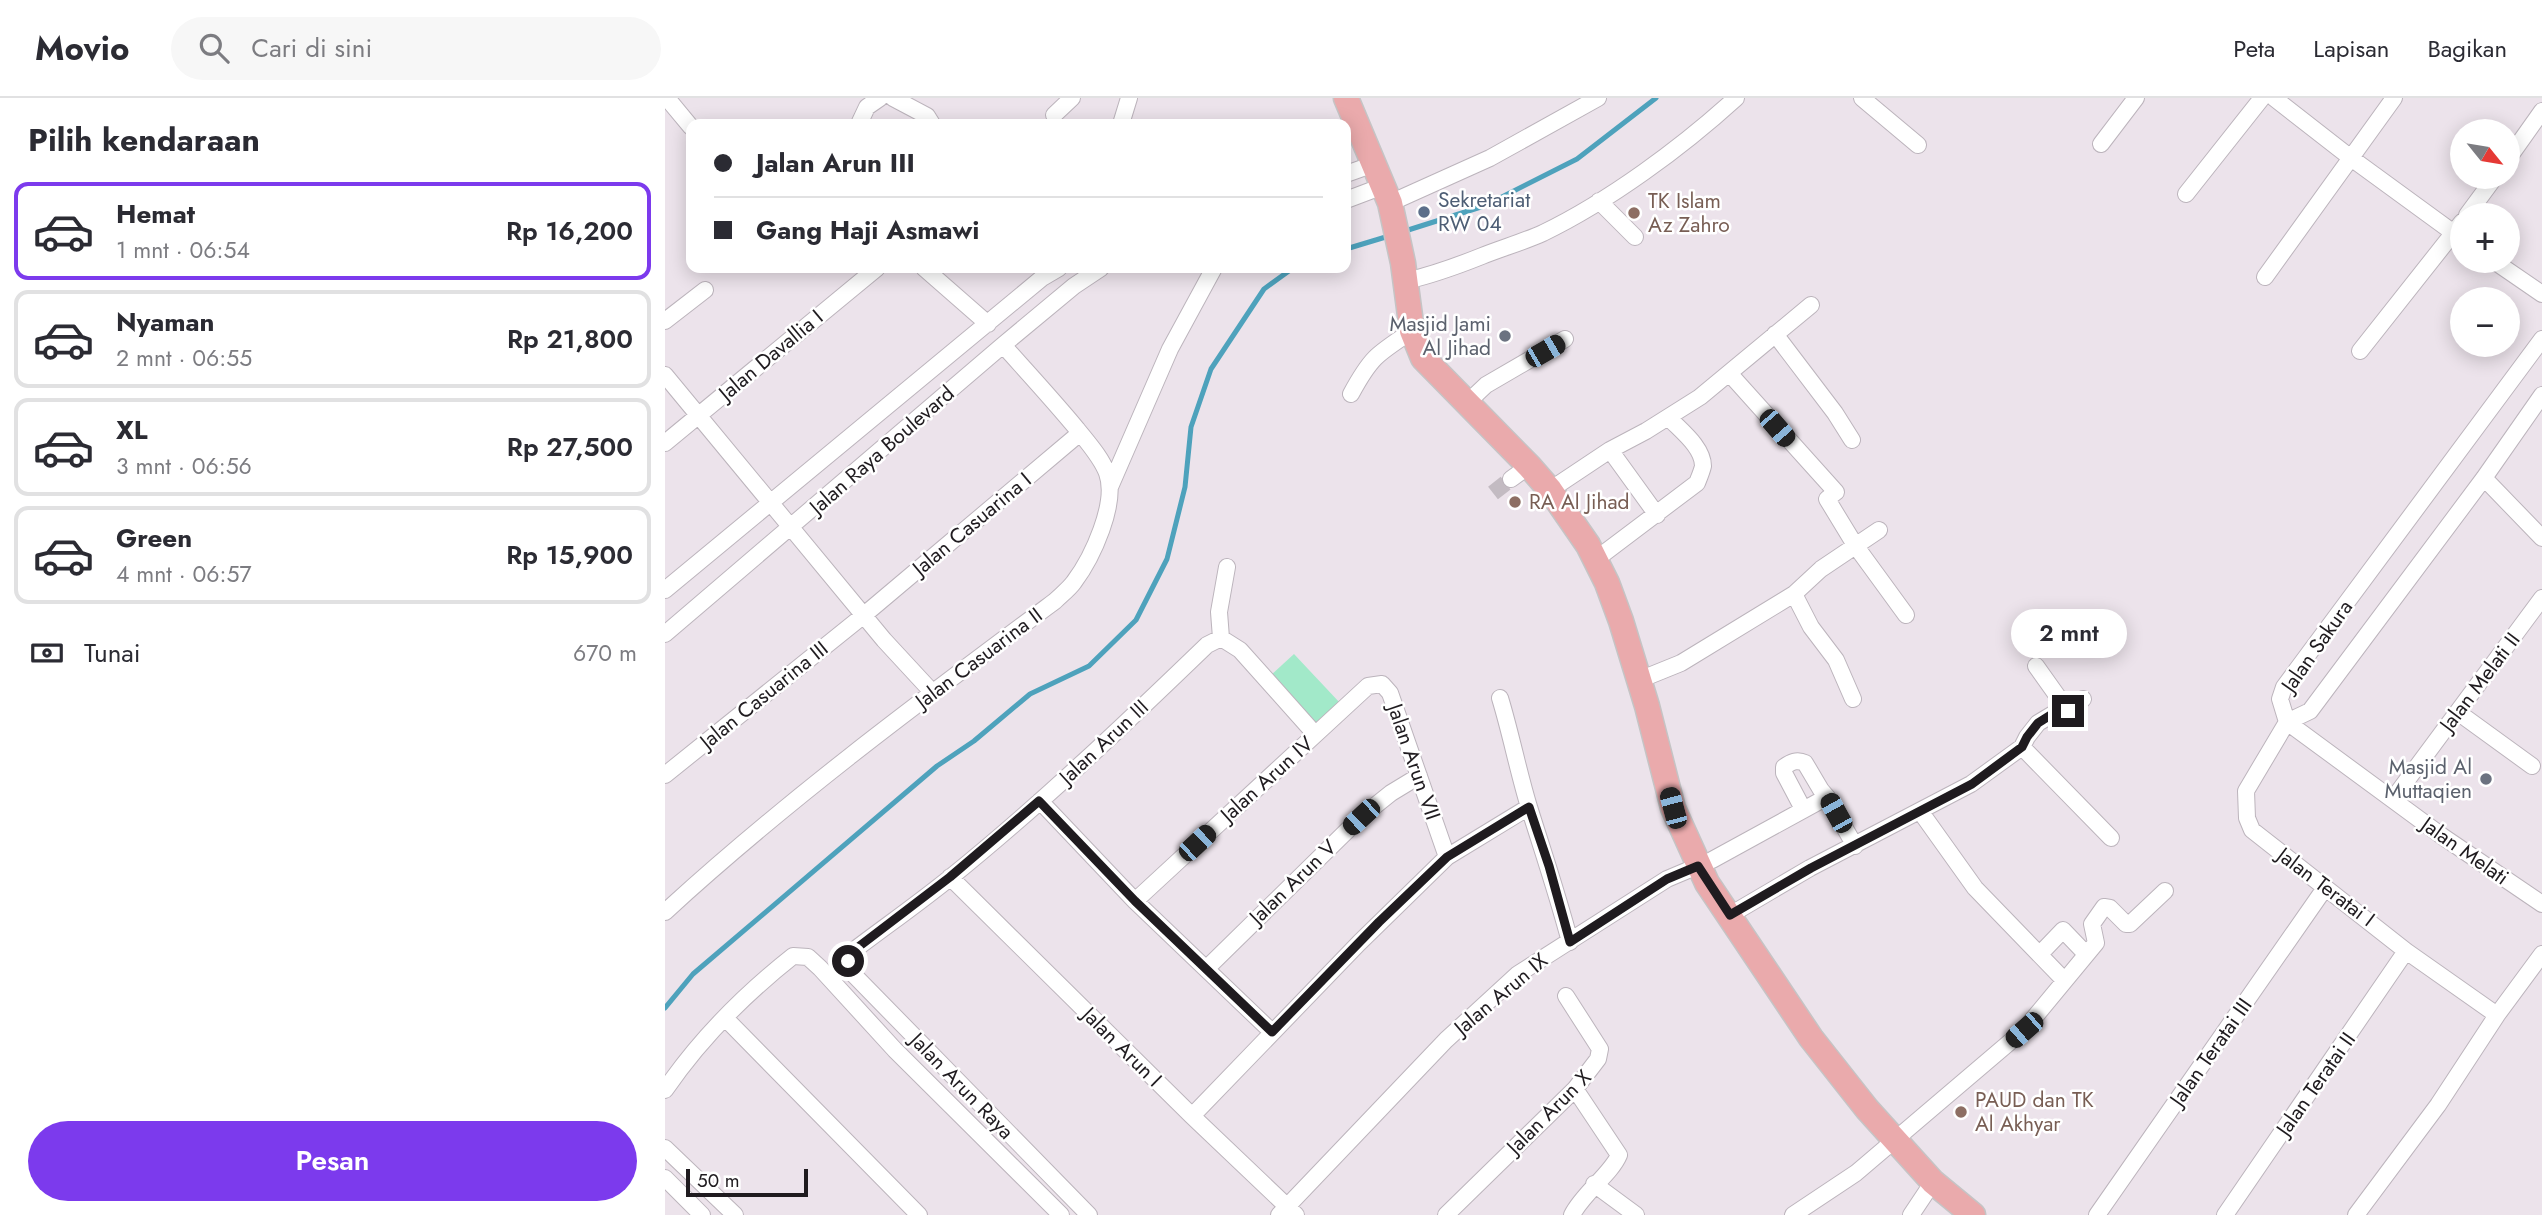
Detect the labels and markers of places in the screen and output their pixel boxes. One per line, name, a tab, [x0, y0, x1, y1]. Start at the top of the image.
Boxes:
place label: Sekretariat RW 04	[1438, 185, 1530, 239]
place label: TK Islam Az Zahro	[1648, 186, 1730, 240]
marker: Sekretariat RW 04	[1416, 204, 1432, 220]
marker: TK Islam Az Zahro	[1626, 205, 1642, 221]
place label: Masjid Jami Al Jihad	[1389, 309, 1491, 363]
marker: Masjid Jami Al Jihad	[1497, 328, 1513, 344]
place label: RA Al Jihad	[1529, 487, 1630, 517]
marker: RA Al Jihad	[1507, 494, 1523, 510]
place label: Masjid Al Muttaqien	[2385, 752, 2472, 806]
marker: Masjid Al Muttaqien	[2478, 771, 2494, 787]
place label: PAUD dan TK Al Akhyar	[1975, 1085, 2094, 1139]
marker: PAUD dan TK Al Akhyar	[1953, 1104, 1969, 1120]

